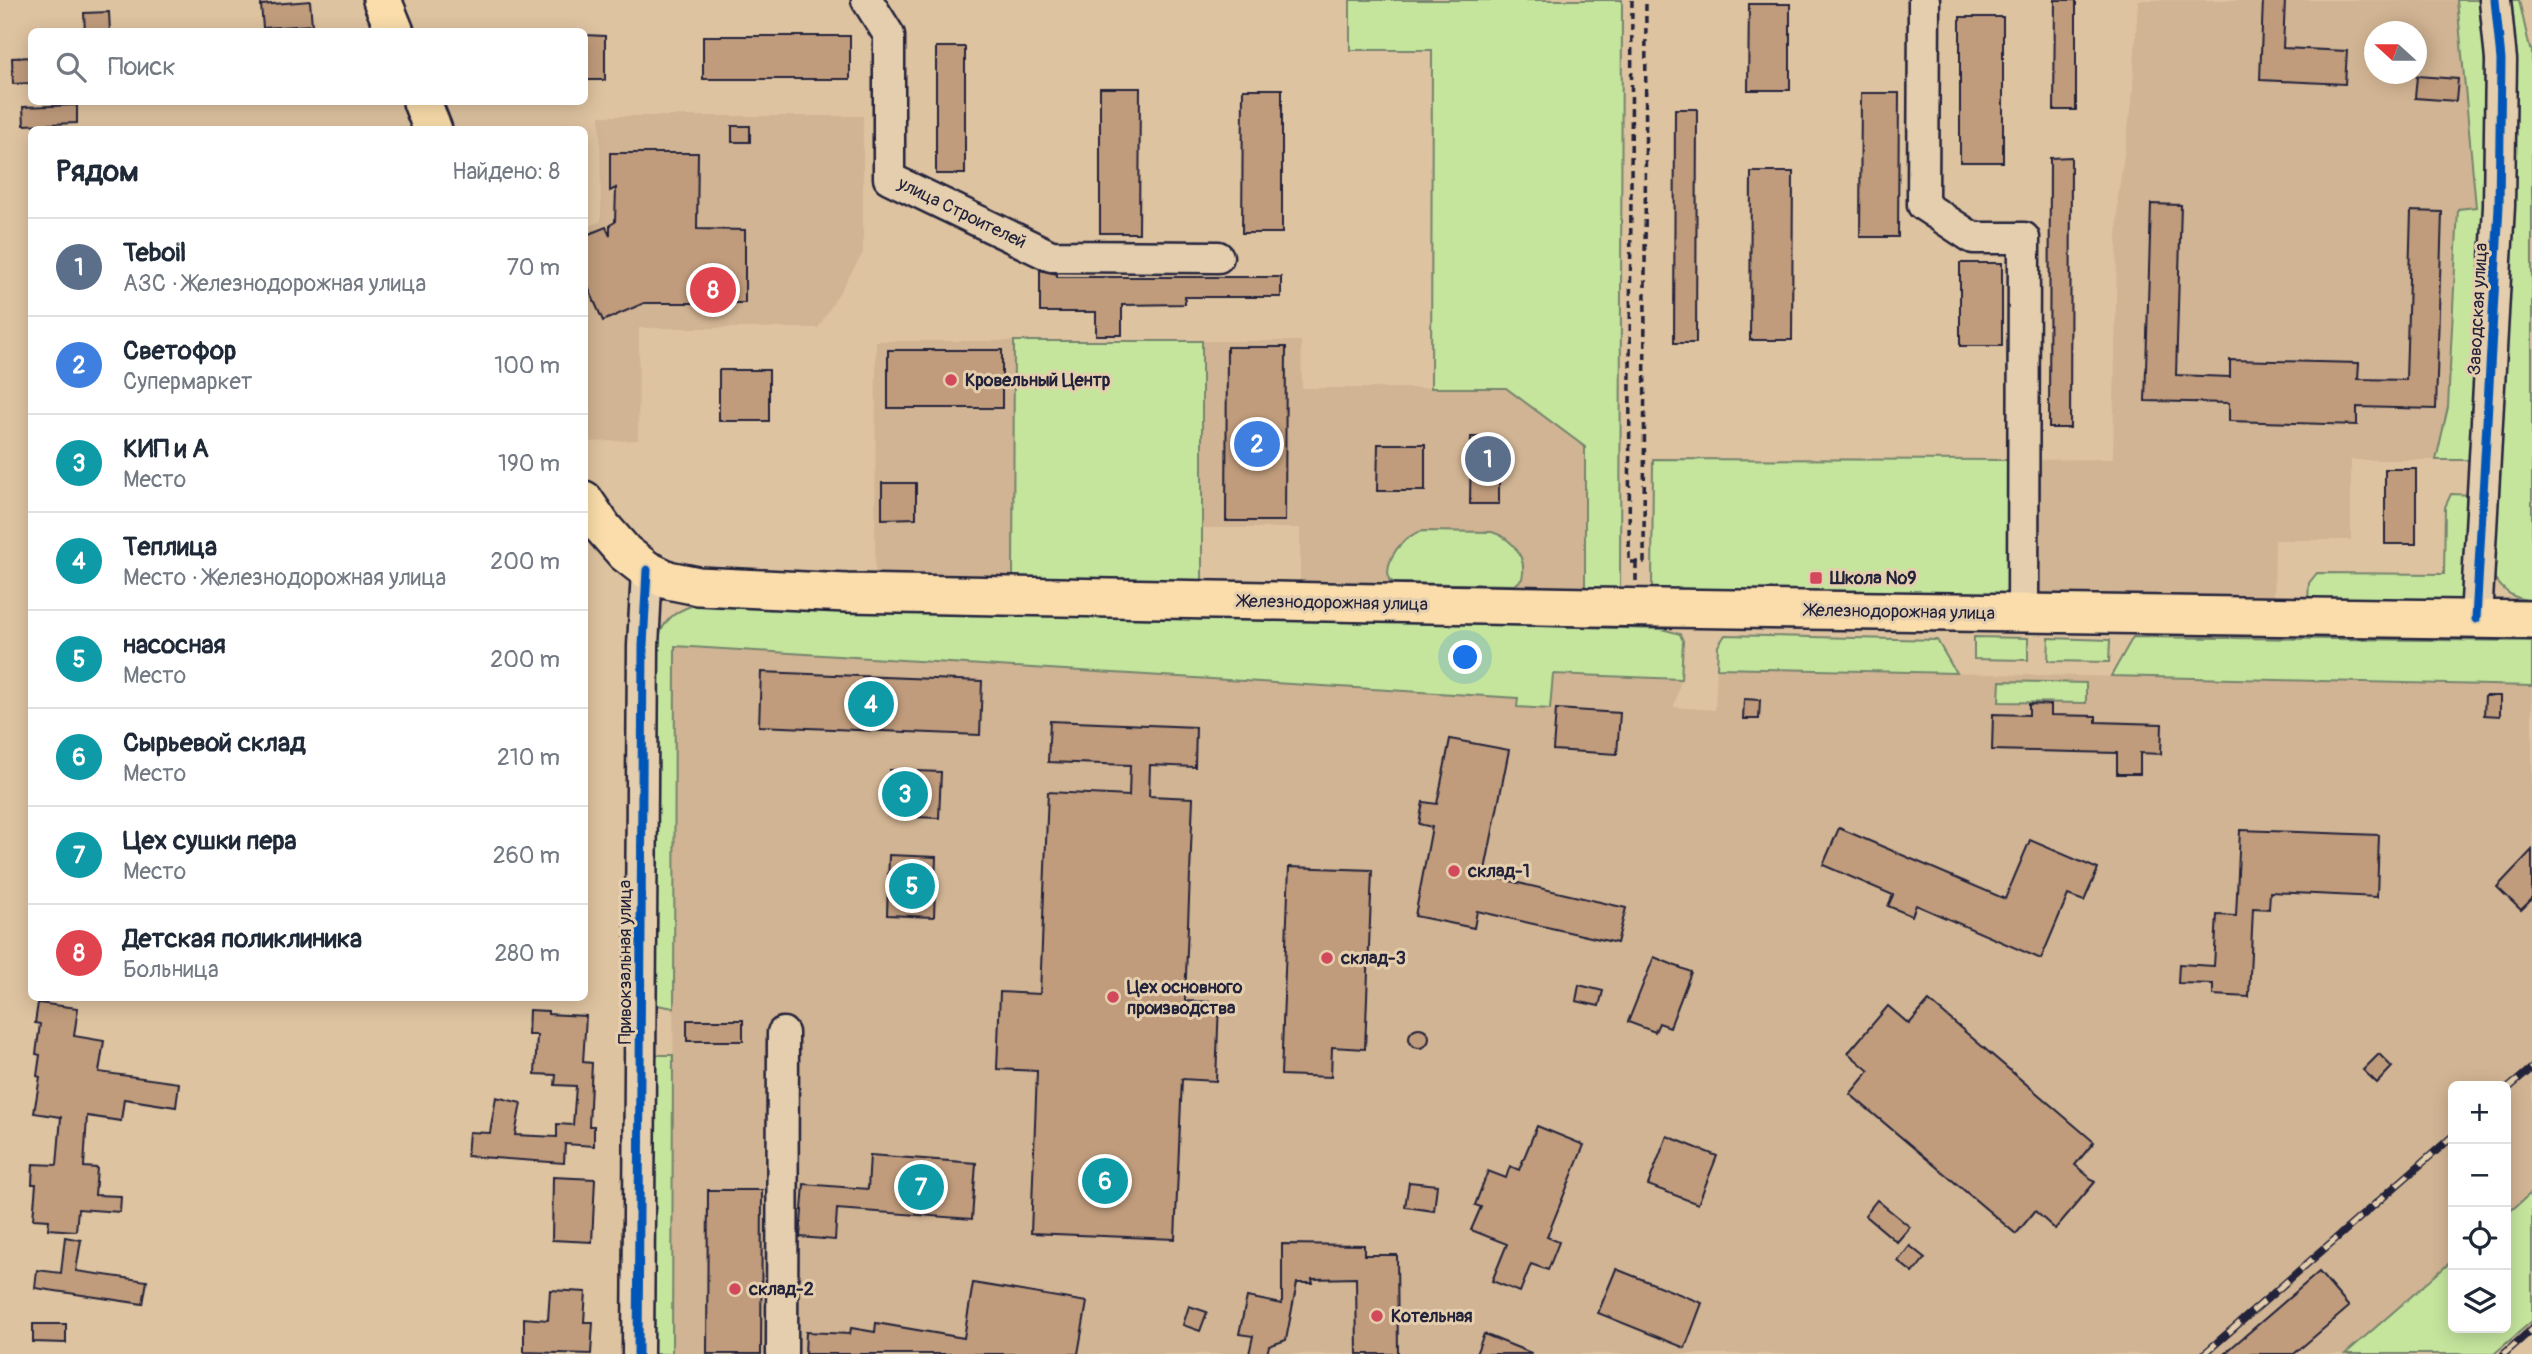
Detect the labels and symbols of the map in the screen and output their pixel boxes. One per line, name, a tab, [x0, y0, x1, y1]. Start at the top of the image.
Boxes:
north arrow	[2364, 21, 2427, 84]
street label: улица Строителей	[893, 172, 1030, 254]
street label: Заводская улица	[2463, 242, 2493, 376]
pin: 8	[690, 264, 736, 316]
place label: Кровельный Центр	[965, 369, 1111, 392]
marker: Кровельный Центр	[943, 372, 959, 388]
pin: 2	[1234, 418, 1280, 470]
pin: 1	[1465, 433, 1511, 485]
place label: Школа №9	[1829, 567, 1917, 590]
marker: Школа №9	[1808, 570, 1824, 586]
street label: Железнодорожная улица	[1235, 590, 1428, 616]
street label: Железнодорожная улица	[1802, 599, 1995, 625]
your location	[1448, 640, 1482, 674]
pin: 4	[848, 678, 894, 730]
pin: 3	[882, 768, 928, 820]
pin: 5	[889, 860, 935, 912]
place label: склад-1	[1467, 860, 1530, 883]
marker: склад-1	[1446, 863, 1462, 879]
street label: Привокзальная улица	[614, 880, 637, 1044]
place label: склад-3	[1340, 947, 1406, 970]
marker: склад-3	[1319, 950, 1335, 966]
place label: Цех основного производства	[1127, 976, 1243, 1020]
marker: Цех основного производства	[1105, 989, 1121, 1005]
pin: 6	[1082, 1155, 1128, 1207]
pin: 7	[898, 1161, 944, 1213]
place label: склад-2	[748, 1278, 814, 1301]
marker: склад-2	[727, 1281, 743, 1297]
place label: Котельная	[1391, 1305, 1472, 1328]
marker: Котельная	[1369, 1308, 1385, 1324]

